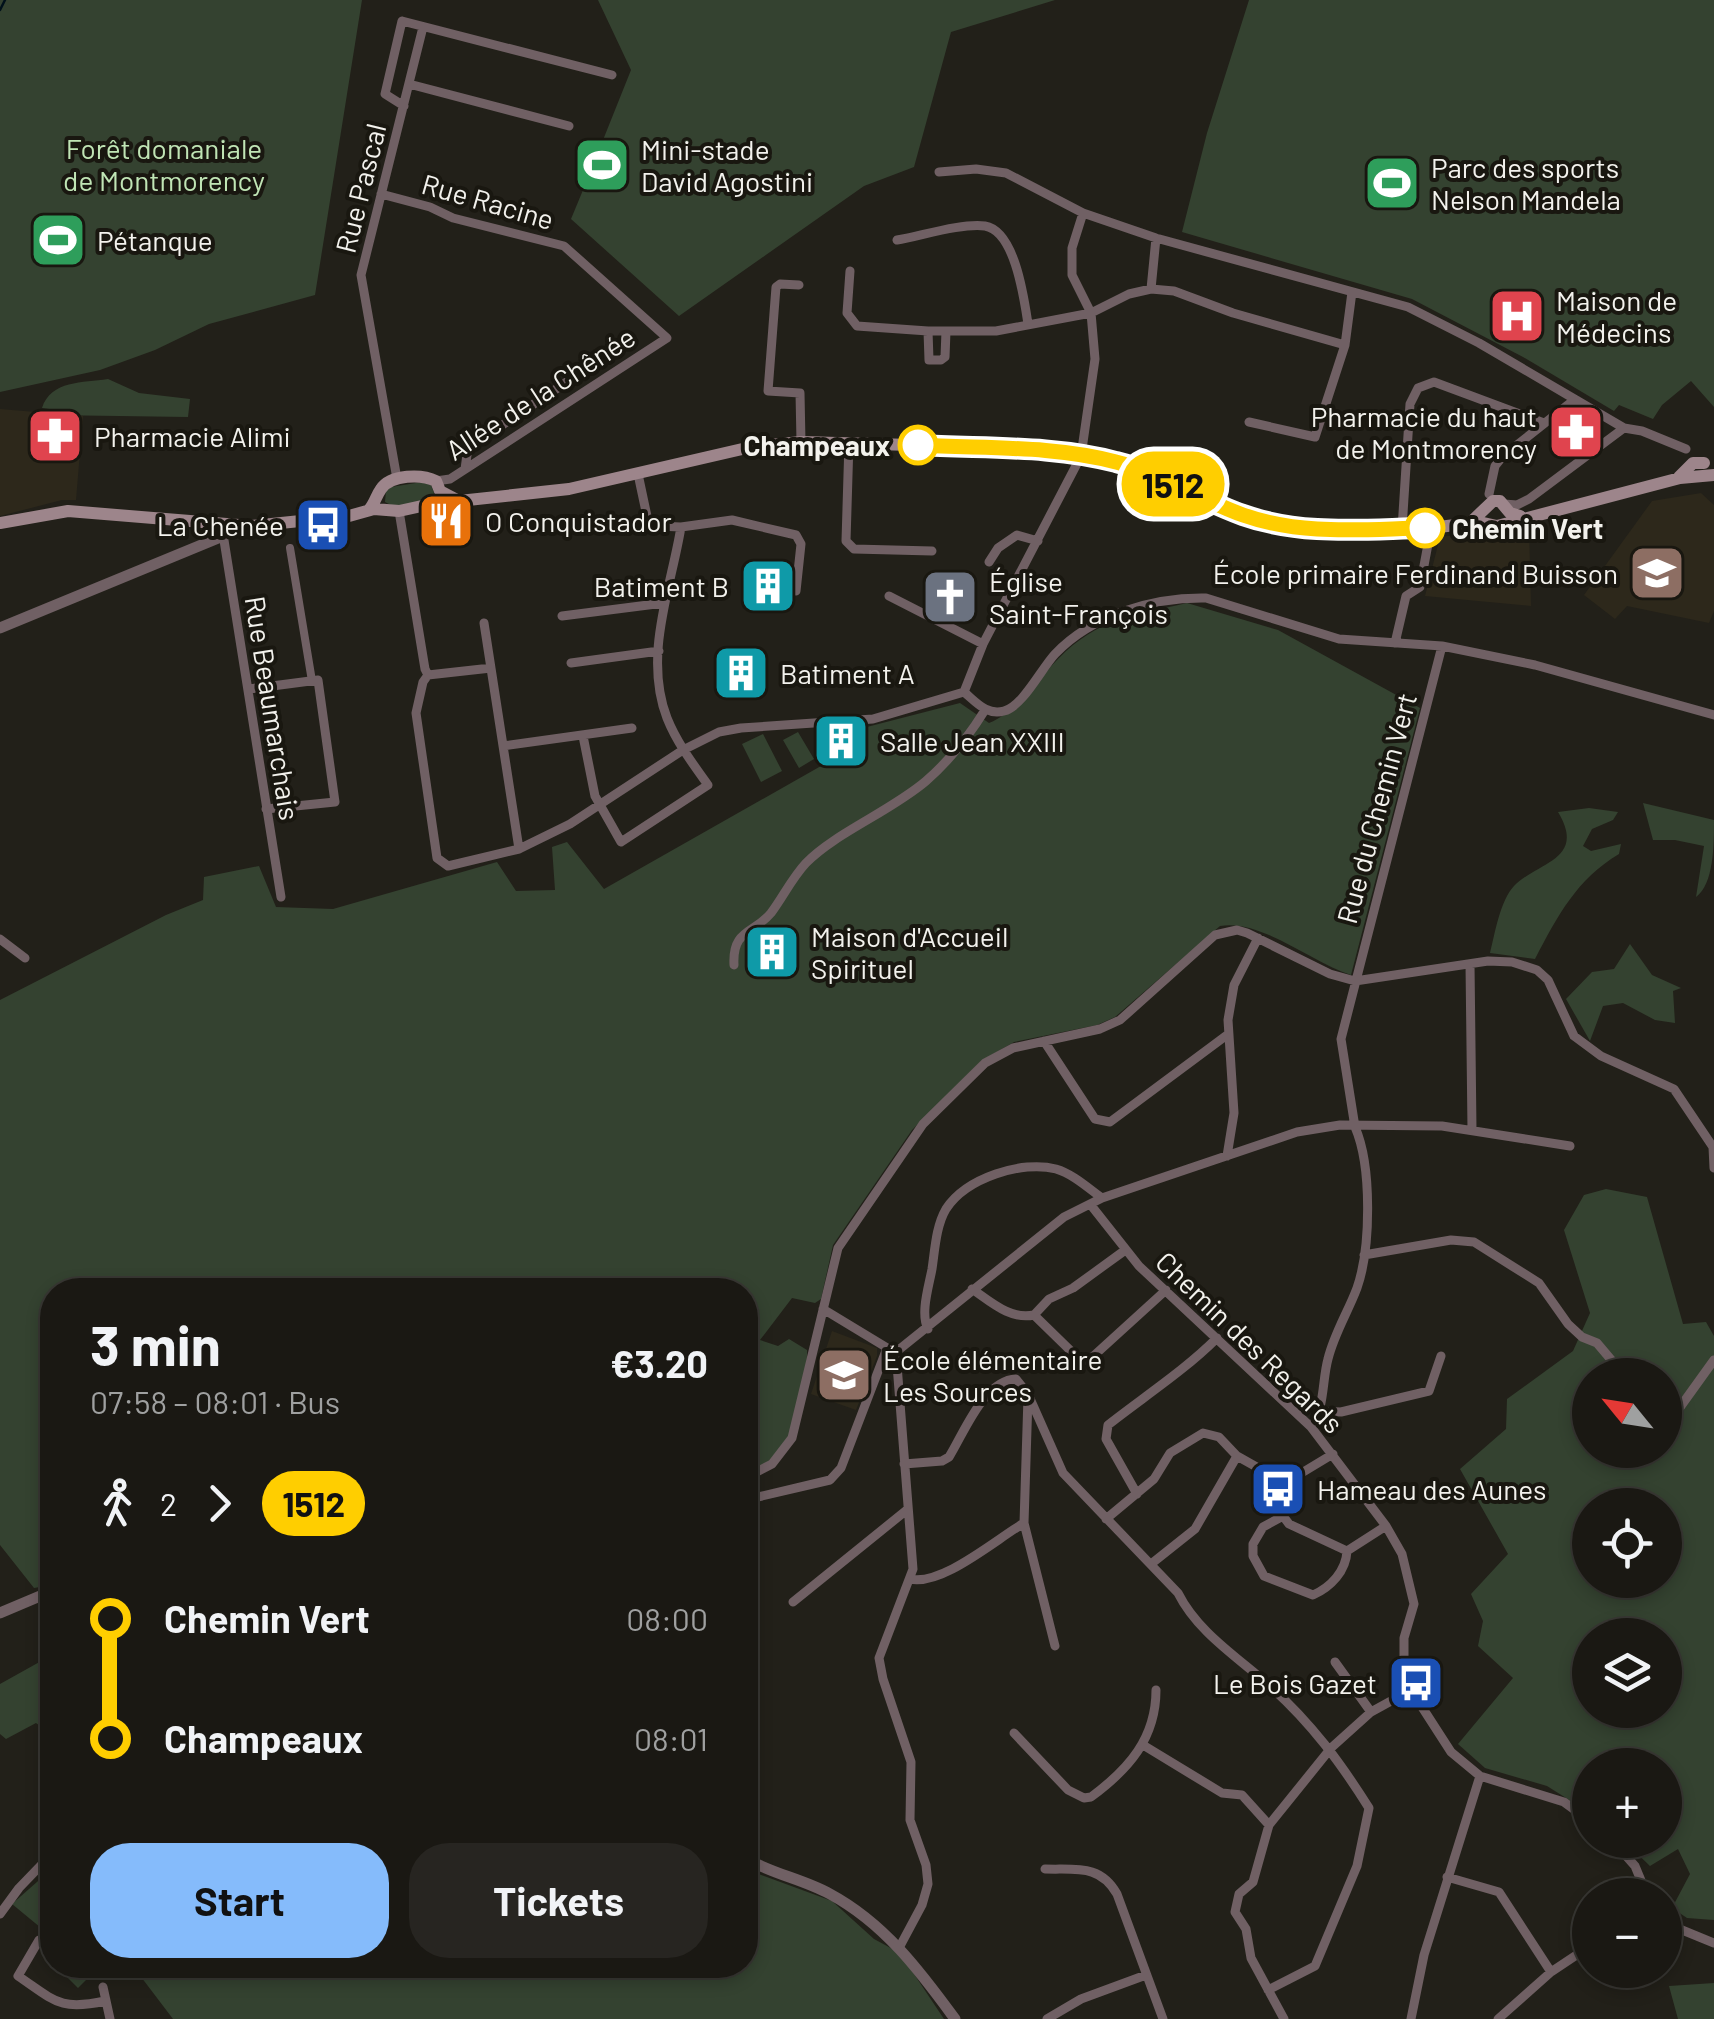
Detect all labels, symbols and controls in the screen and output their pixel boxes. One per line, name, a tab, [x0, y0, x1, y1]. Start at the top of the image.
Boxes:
street label: Rue Pascal	[328, 120, 392, 256]
park label: Forêt domaniale de Montmorency	[63, 131, 265, 197]
place label: Mini-stade David Agostini	[641, 132, 813, 198]
sports icon: Mini-stade David Agostini	[572, 135, 632, 195]
place label: Parc des sports Nelson Mandela	[1431, 150, 1621, 216]
sports icon: Parc des sports Nelson Mandela	[1362, 153, 1422, 213]
street label: Rue Racine	[418, 166, 558, 236]
sports icon: Pétanque	[28, 210, 88, 270]
place label: Pétanque	[97, 223, 213, 257]
place label: Maison de Médecins	[1556, 283, 1677, 349]
hospital icon: Maison de Médecins	[1487, 286, 1547, 346]
street label: Allée de la Chênée	[439, 319, 641, 467]
place label: Pharmacie du haut de Montmorency	[1311, 399, 1537, 465]
pharmacy icon: Pharmacie du haut de Montmorency	[1546, 402, 1606, 462]
pharmacy icon: Pharmacie Alimi	[25, 406, 85, 466]
place label: Pharmacie Alimi	[94, 419, 291, 453]
marker: Champeaux	[899, 426, 937, 464]
place label: Champeaux	[743, 428, 890, 462]
line badge: 1512	[1103, 452, 1243, 516]
text: 1512	[1142, 463, 1204, 505]
restaurant icon: O Conquistador	[416, 491, 476, 551]
bus stop icon: La Chenée	[293, 495, 353, 555]
place label: O Conquistador	[485, 504, 672, 538]
place label: La Chenée	[157, 508, 284, 542]
marker: Chemin Vert	[1406, 509, 1444, 547]
place label: Chemin Vert	[1452, 511, 1603, 545]
school or university icon: École primaire Ferdinand Buisson	[1627, 543, 1687, 603]
building icon: Batiment B	[738, 556, 798, 616]
place label: École primaire Ferdinand Buisson	[1213, 556, 1618, 590]
place label: Église Saint-François	[989, 564, 1168, 630]
church icon: Église Saint-François	[920, 567, 980, 627]
place label: Batiment B	[594, 569, 729, 603]
street label: Rue Beaumarchais	[238, 594, 308, 822]
building icon: Batiment A	[711, 643, 771, 703]
place label: Batiment A	[780, 656, 915, 690]
street label: Rue du Chemin Vert	[1329, 689, 1423, 927]
building icon: Salle Jean XXIII	[811, 711, 871, 771]
place label: Salle Jean XXIII	[880, 724, 1065, 758]
place label: Maison d'Accueil Spirituel	[811, 919, 1008, 985]
building icon: Maison d'Accueil Spirituel	[742, 922, 802, 982]
street label: Chemin des Regards	[1149, 1244, 1351, 1440]
text: 3 min	[90, 1311, 221, 1377]
text: €3.20	[610, 1340, 708, 1386]
place label: École élémentaire Les Sources	[883, 1342, 1103, 1408]
school or university icon: École élémentaire Les Sources	[814, 1345, 874, 1405]
north arrow	[1572, 1358, 1682, 1468]
map controls	[1572, 1358, 1682, 1988]
text: 07:58 – 08:01 · Bus	[90, 1382, 340, 1420]
bus stop icon: Hameau des Aunes	[1248, 1459, 1308, 1519]
place label: Hameau des Aunes	[1317, 1472, 1546, 1506]
icon: walk	[90, 1476, 145, 1531]
icon: forward	[192, 1476, 247, 1531]
text: 1512	[282, 1482, 345, 1524]
text: 2	[160, 1484, 177, 1522]
button: locate	[1572, 1488, 1682, 1598]
text: Chemin Vert	[164, 1595, 370, 1641]
text: 08:00	[626, 1599, 708, 1637]
button: layers	[1572, 1618, 1682, 1728]
bus stop icon: Le Bois Gazet	[1386, 1653, 1446, 1713]
place label: Le Bois Gazet	[1213, 1666, 1377, 1700]
text: Champeaux	[164, 1715, 363, 1761]
text: 08:01	[634, 1719, 708, 1757]
button: +	[1572, 1748, 1682, 1858]
button: Start	[90, 1843, 389, 1958]
button: Tickets	[409, 1843, 708, 1958]
button: −	[1572, 1878, 1682, 1988]

